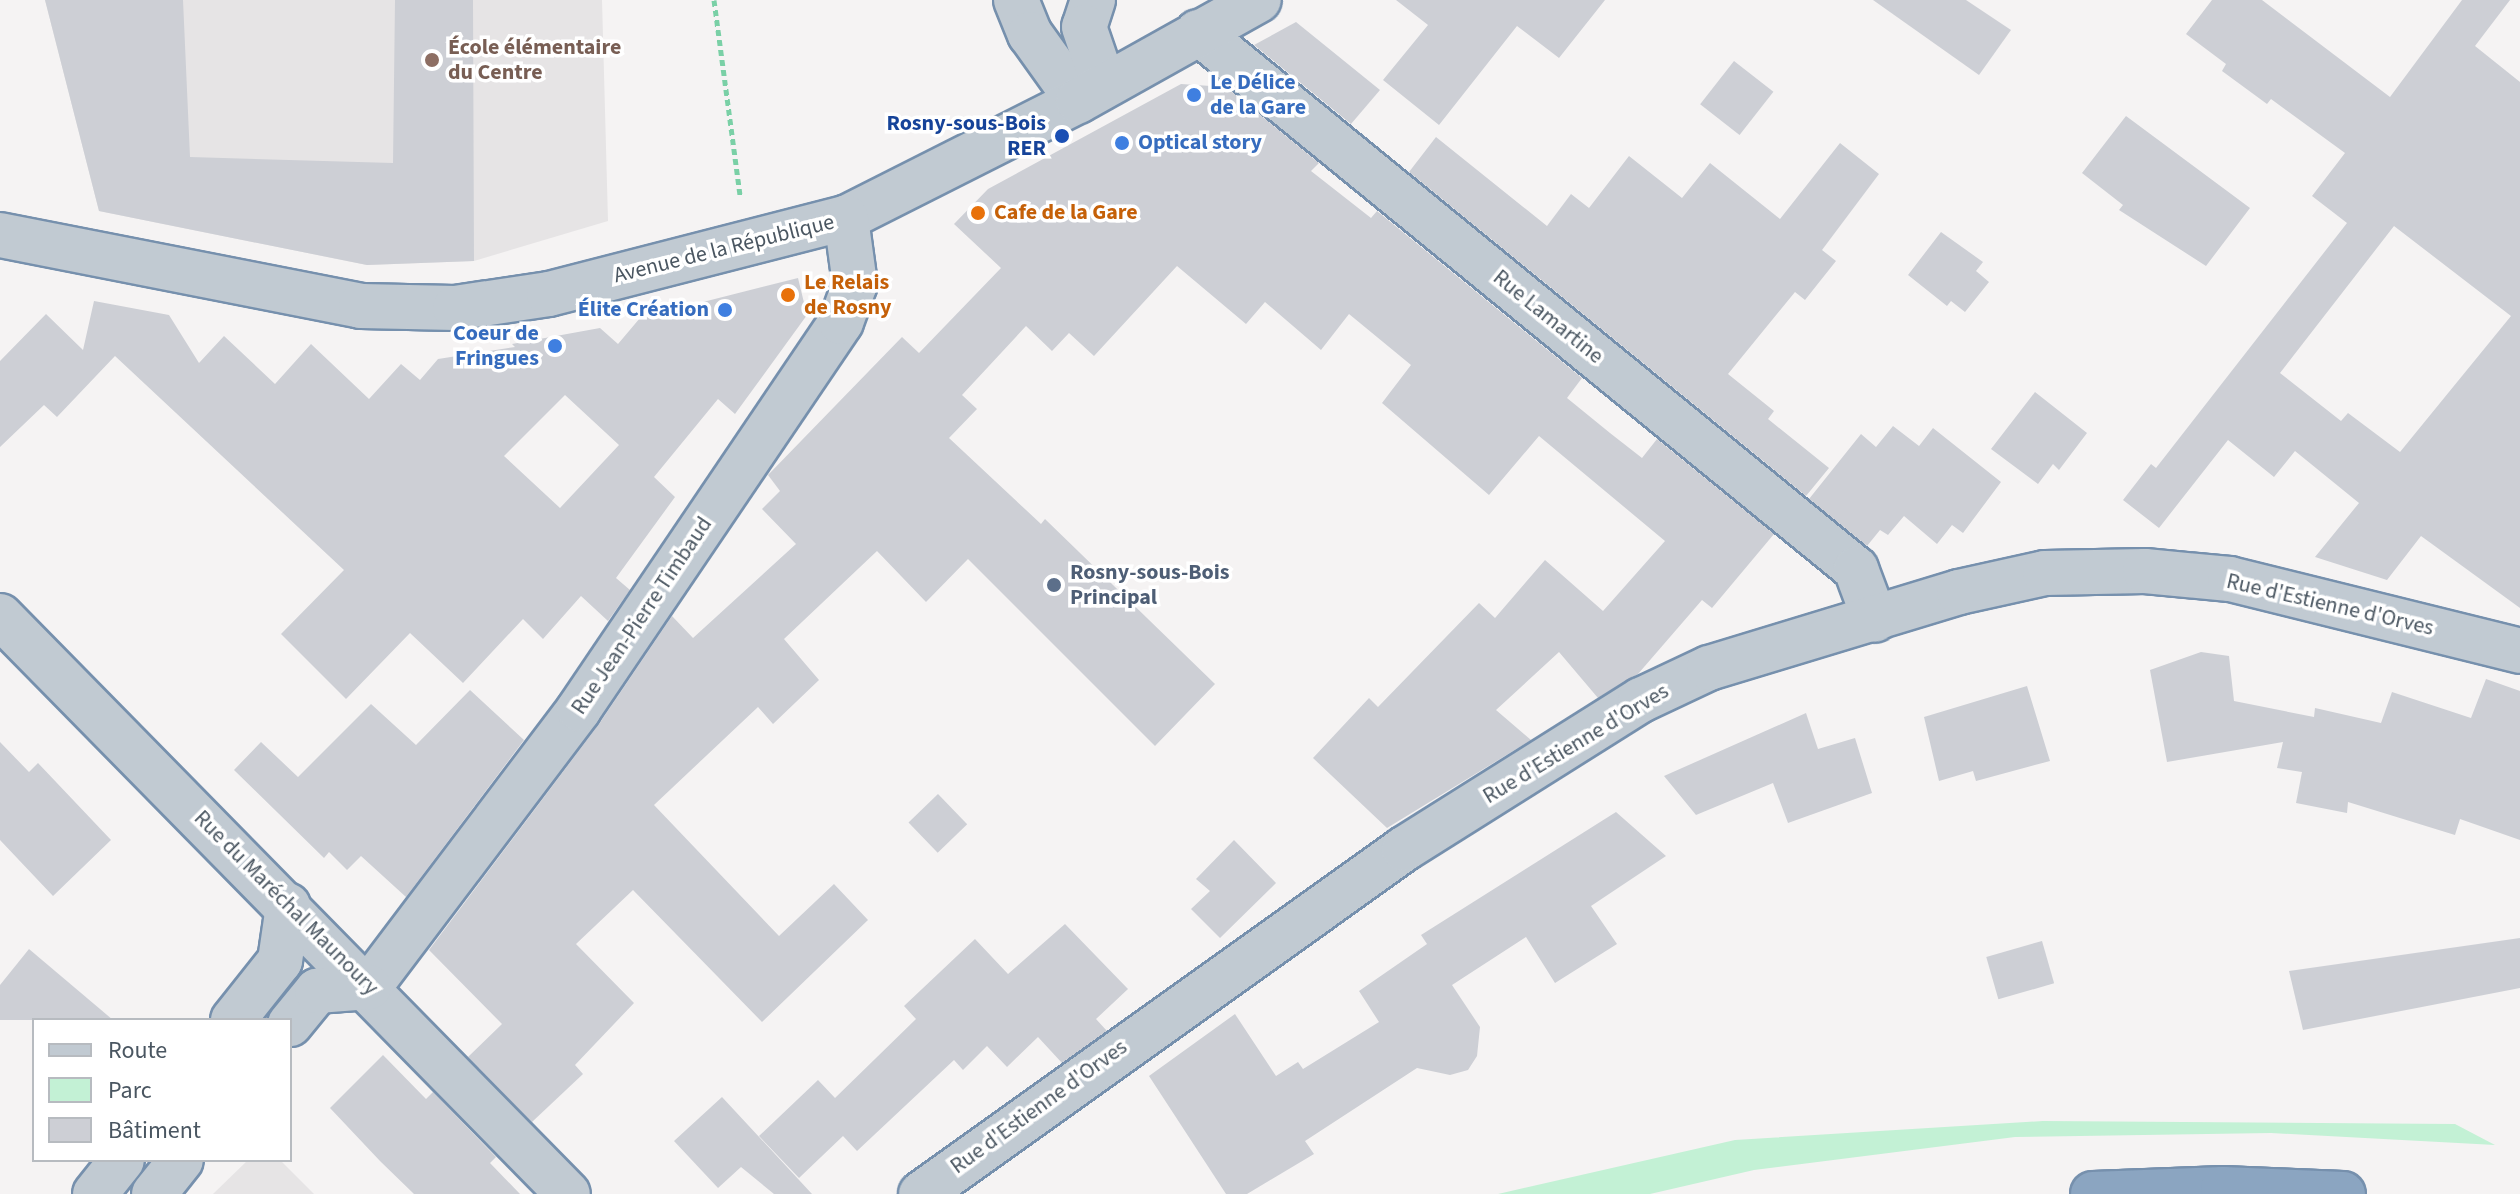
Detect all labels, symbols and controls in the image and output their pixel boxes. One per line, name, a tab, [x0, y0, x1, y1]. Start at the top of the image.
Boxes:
place label: École élémentaire du Centre	[448, 34, 621, 86]
marker: École élémentaire du Centre	[423, 51, 441, 69]
place label: Le Délice de la Gare	[1210, 69, 1306, 120]
marker: Le Délice de la Gare	[1185, 86, 1203, 104]
place label: Rosny-sous-Bois RER	[886, 110, 1046, 162]
marker: Rosny-sous-Bois RER	[1053, 127, 1071, 145]
place label: Optical story	[1138, 130, 1262, 156]
marker: Optical story	[1113, 134, 1131, 152]
place label: Cafe de la Gare	[994, 200, 1138, 226]
marker: Cafe de la Gare	[969, 204, 987, 222]
street label: Avenue de la République	[611, 209, 837, 289]
street label: Rue Lamartine	[1487, 264, 1609, 370]
place label: Le Relais de Rosny	[804, 269, 892, 320]
marker: Le Relais de Rosny	[779, 286, 797, 304]
place label: Élite Création	[578, 297, 709, 323]
marker: Élite Création	[716, 301, 734, 319]
place label: Coeur de Fringues	[453, 320, 539, 372]
marker: Coeur de Fringues	[546, 337, 564, 355]
street label: Rue Jean-Pierre Timbaud	[566, 512, 718, 720]
place label: Rosny-sous-Bois Principal	[1070, 559, 1230, 610]
street label: Rue d'Estienne d'Orves	[2224, 568, 2436, 642]
marker: Rosny-sous-Bois Principal	[1045, 576, 1063, 594]
street label: Rue d'Estienne d'Orves	[1478, 678, 1674, 810]
street label: Rue du Maréchal Maunoury	[188, 805, 384, 1001]
legend	[32, 1018, 292, 1162]
text: Route	[108, 1033, 167, 1068]
street label: Rue d'Estienne d'Orves	[946, 1034, 1132, 1180]
text: Parc	[108, 1073, 152, 1108]
text: Bâtiment	[108, 1113, 201, 1148]

